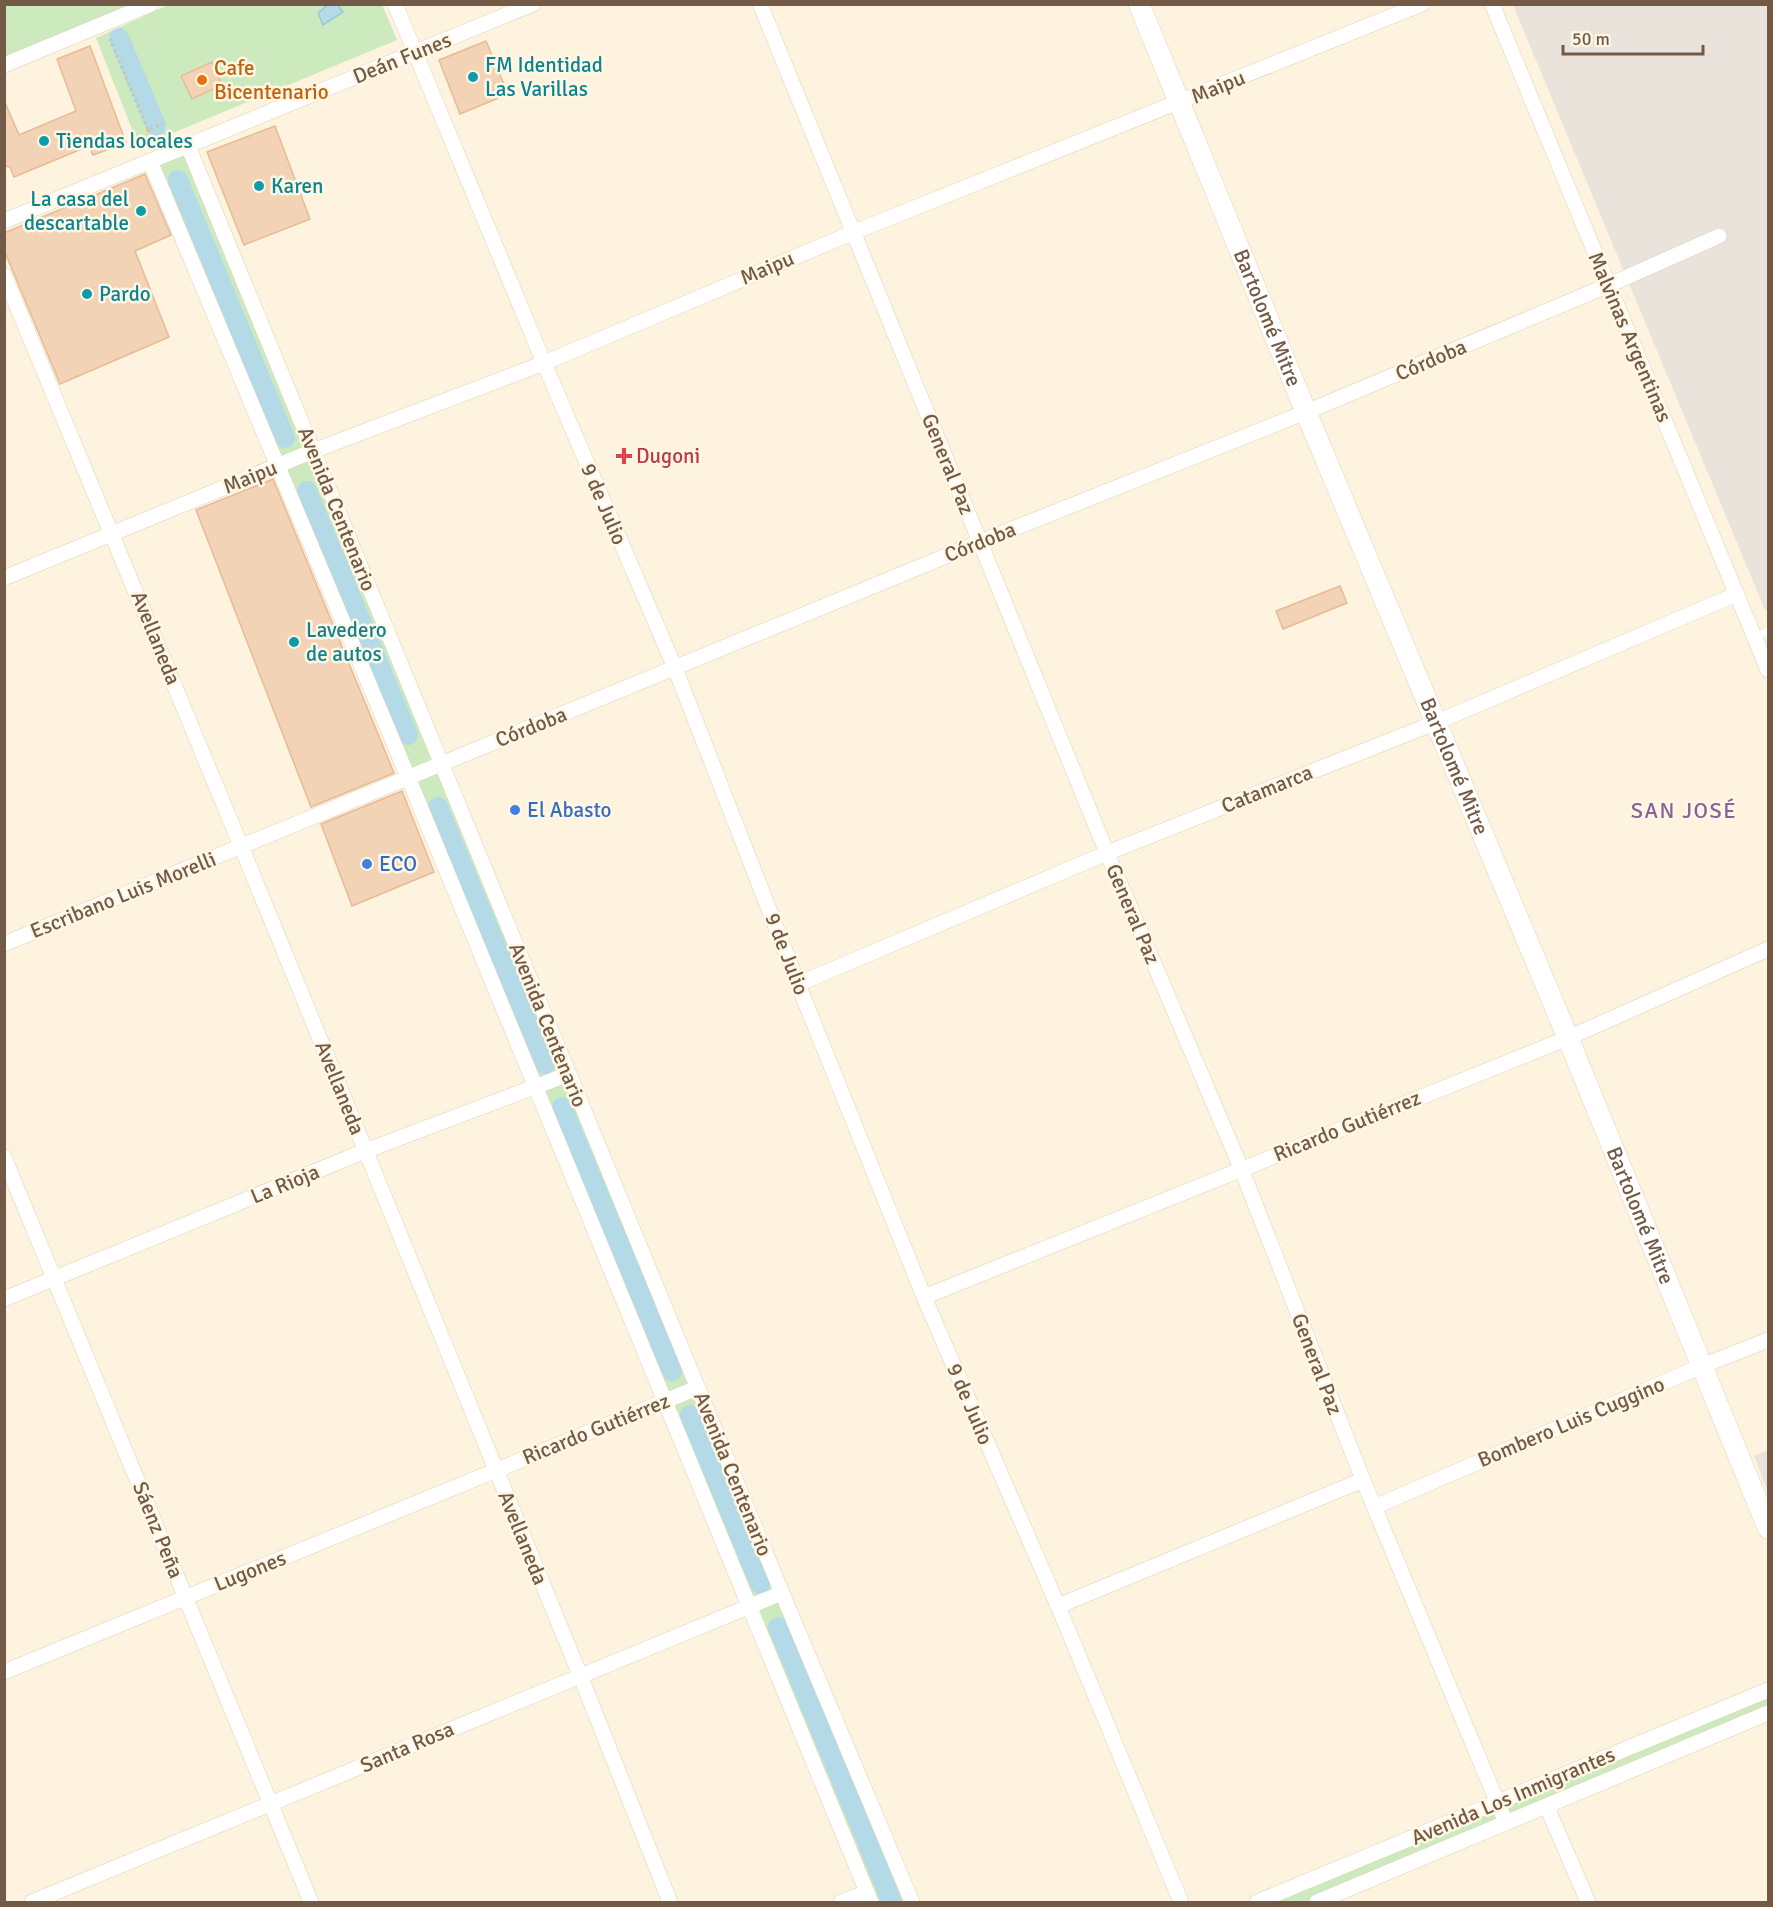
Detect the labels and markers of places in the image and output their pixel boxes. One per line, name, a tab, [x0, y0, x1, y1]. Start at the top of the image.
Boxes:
place label: FM Identidad Las Varillas	[485, 52, 603, 102]
place label: Cafe Bicentenario	[214, 55, 329, 105]
marker: FM Identidad Las Varillas	[466, 70, 480, 84]
marker: Cafe Bicentenario	[195, 73, 209, 87]
place label: Tiendas locales	[56, 128, 193, 154]
marker: Tiendas locales	[37, 134, 51, 148]
place label: Karen	[271, 173, 323, 199]
marker: Karen	[252, 179, 266, 193]
place label: La casa del descartable	[24, 186, 129, 236]
marker: La casa del descartable	[134, 204, 148, 218]
place label: Pardo	[99, 281, 151, 307]
marker: Pardo	[80, 287, 94, 301]
place label: Dugoni	[636, 443, 700, 469]
marker: Dugoni	[617, 449, 631, 463]
place label: Lavedero de autos	[306, 617, 387, 667]
marker: Lavedero de autos	[287, 635, 301, 649]
place label: El Abasto	[527, 797, 612, 823]
marker: El Abasto	[508, 803, 522, 817]
place label: ECO	[379, 851, 417, 877]
marker: ECO	[360, 857, 374, 871]

